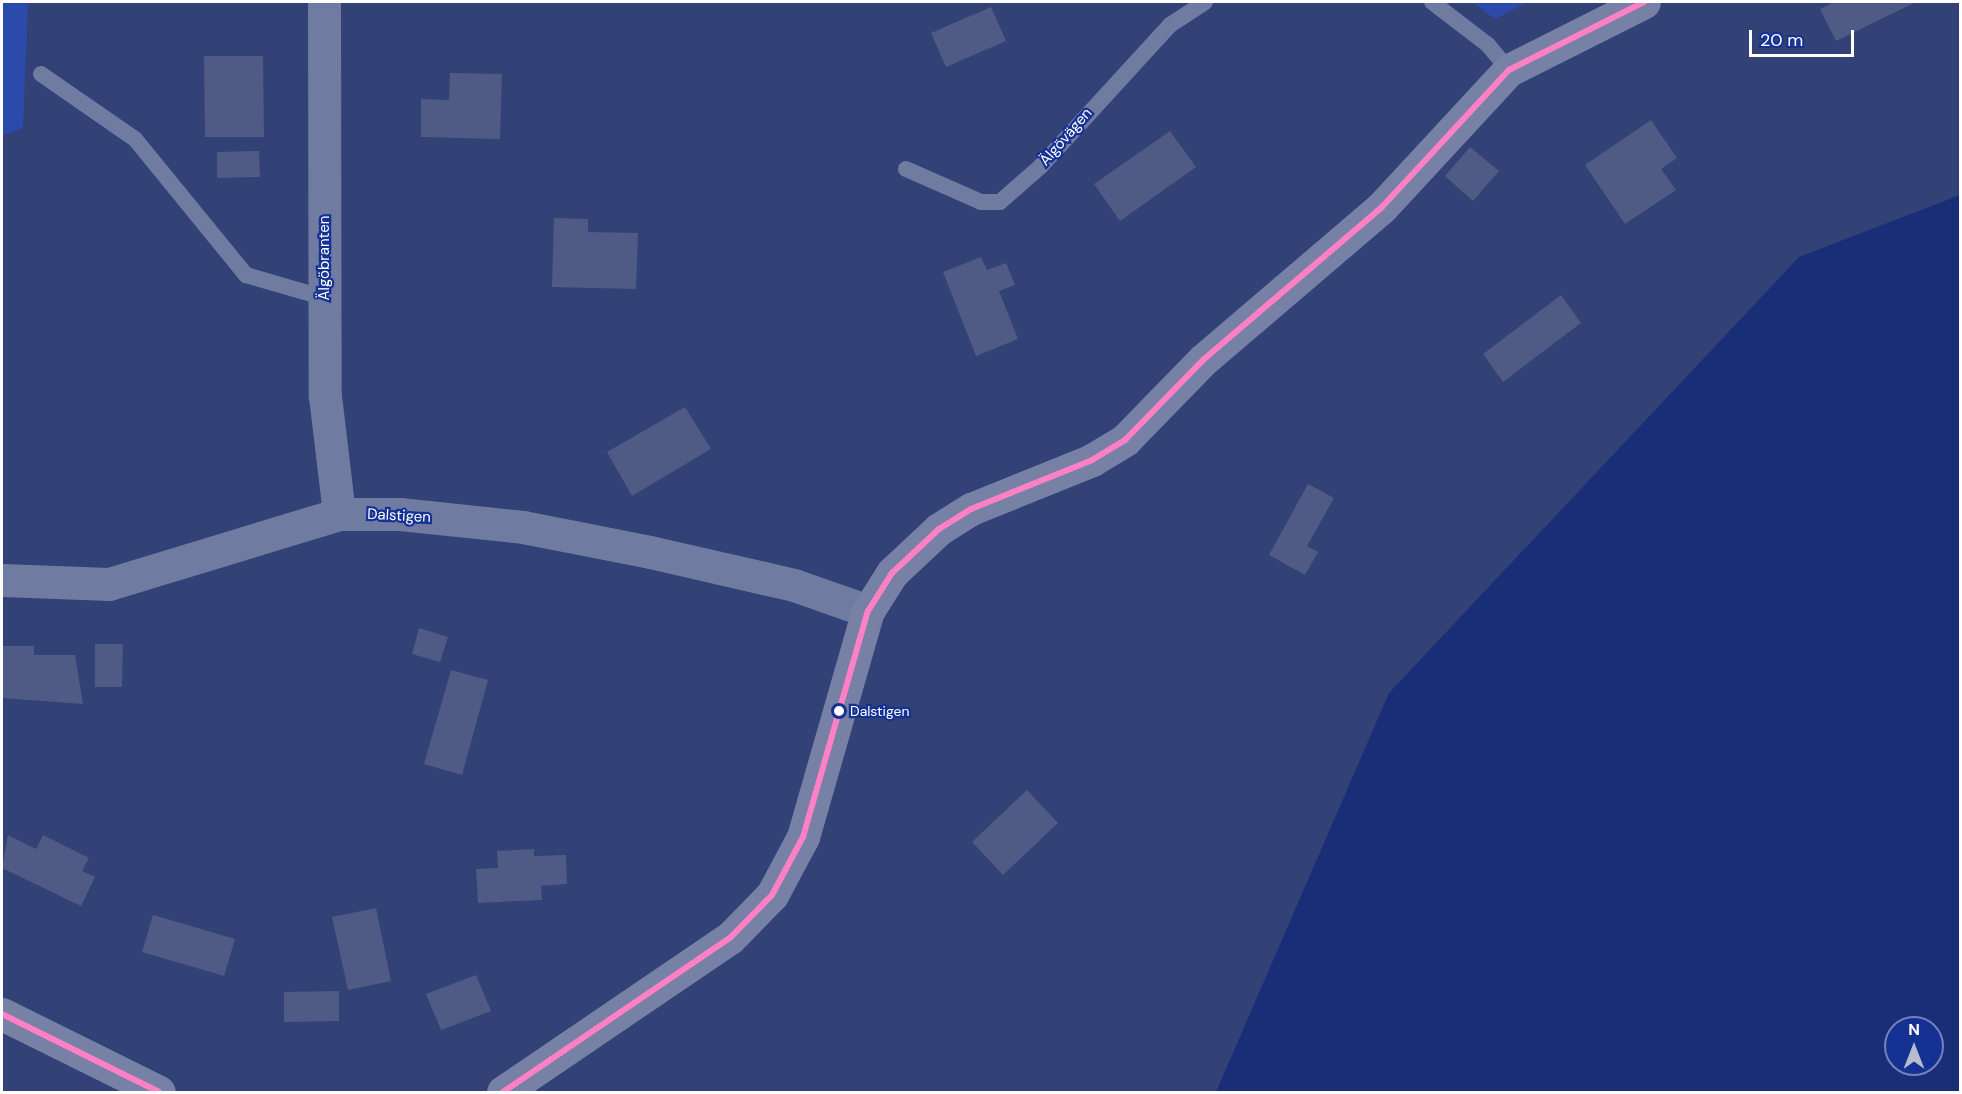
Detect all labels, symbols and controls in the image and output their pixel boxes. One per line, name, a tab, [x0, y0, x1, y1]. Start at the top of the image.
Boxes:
scale bar	[1752, 18, 1857, 56]
text: 20 m	[1760, 28, 1803, 52]
street label: Älgövägen	[1036, 104, 1096, 170]
street label: Älgöbranten	[316, 216, 334, 300]
street label: Dalstigen	[367, 505, 431, 527]
place label: Dalstigen	[850, 703, 909, 719]
marker: Dalstigen	[833, 705, 845, 717]
north arrow	[1884, 1016, 1944, 1076]
text: N	[1908, 1019, 1920, 1040]

